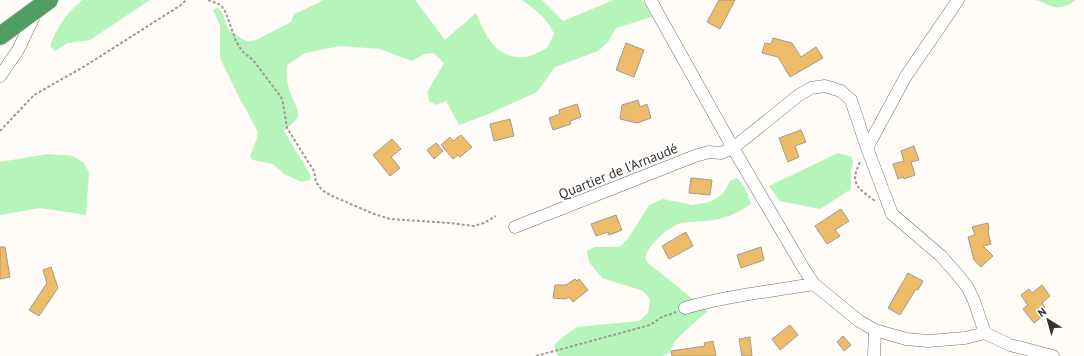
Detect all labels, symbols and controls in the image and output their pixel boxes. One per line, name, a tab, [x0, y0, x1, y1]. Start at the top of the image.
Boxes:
street label: Quartier de l'Arnaudé	[556, 139, 680, 203]
north arrow	[1028, 300, 1068, 340]
text: N	[1035, 304, 1049, 320]

